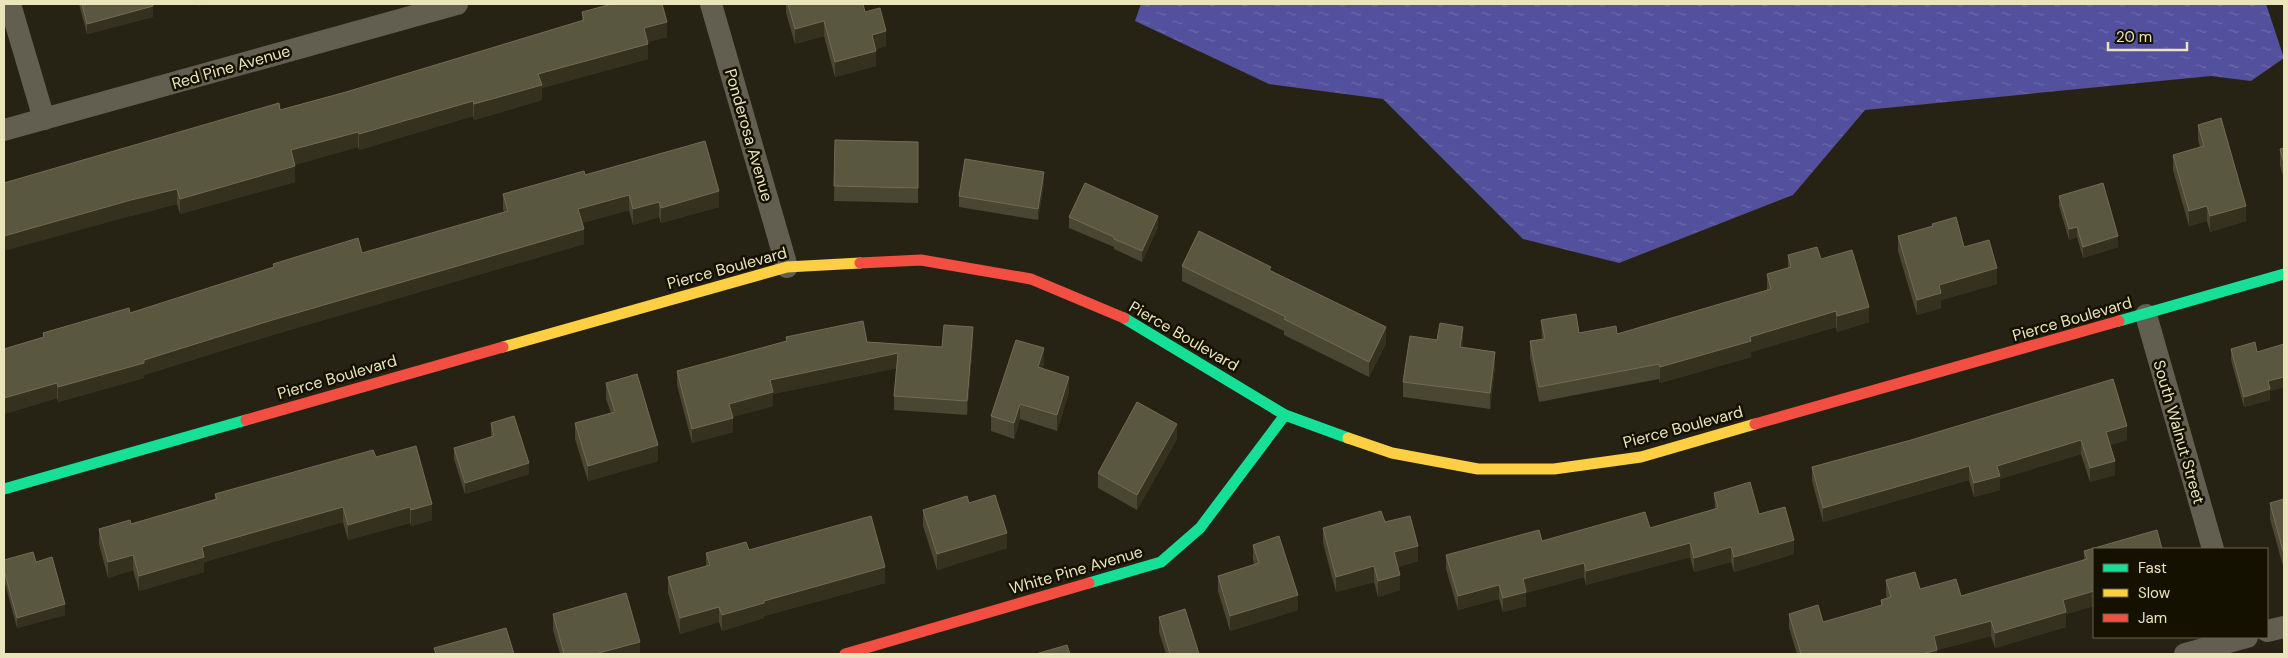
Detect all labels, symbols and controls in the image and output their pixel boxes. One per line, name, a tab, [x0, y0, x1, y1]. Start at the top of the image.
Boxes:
scale bar	[2108, 20, 2187, 52]
text: 20 m	[2116, 27, 2152, 47]
street label: Red Pine Avenue	[169, 40, 293, 94]
street label: Ponderosa Avenue	[720, 66, 778, 204]
street label: Pierce Boulevard	[665, 242, 789, 294]
street label: Pierce Boulevard	[2010, 292, 2134, 346]
street label: Pierce Boulevard	[1125, 296, 1243, 376]
street label: Pierce Boulevard	[275, 350, 399, 404]
street label: South Walnut Street	[2148, 358, 2210, 506]
street label: Pierce Boulevard	[1621, 401, 1745, 453]
street label: White Pine Avenue	[1007, 541, 1145, 599]
legend	[2093, 548, 2268, 638]
text: Fast	[2138, 558, 2167, 578]
text: Slow	[2138, 583, 2171, 603]
text: Jam	[2138, 608, 2167, 628]

